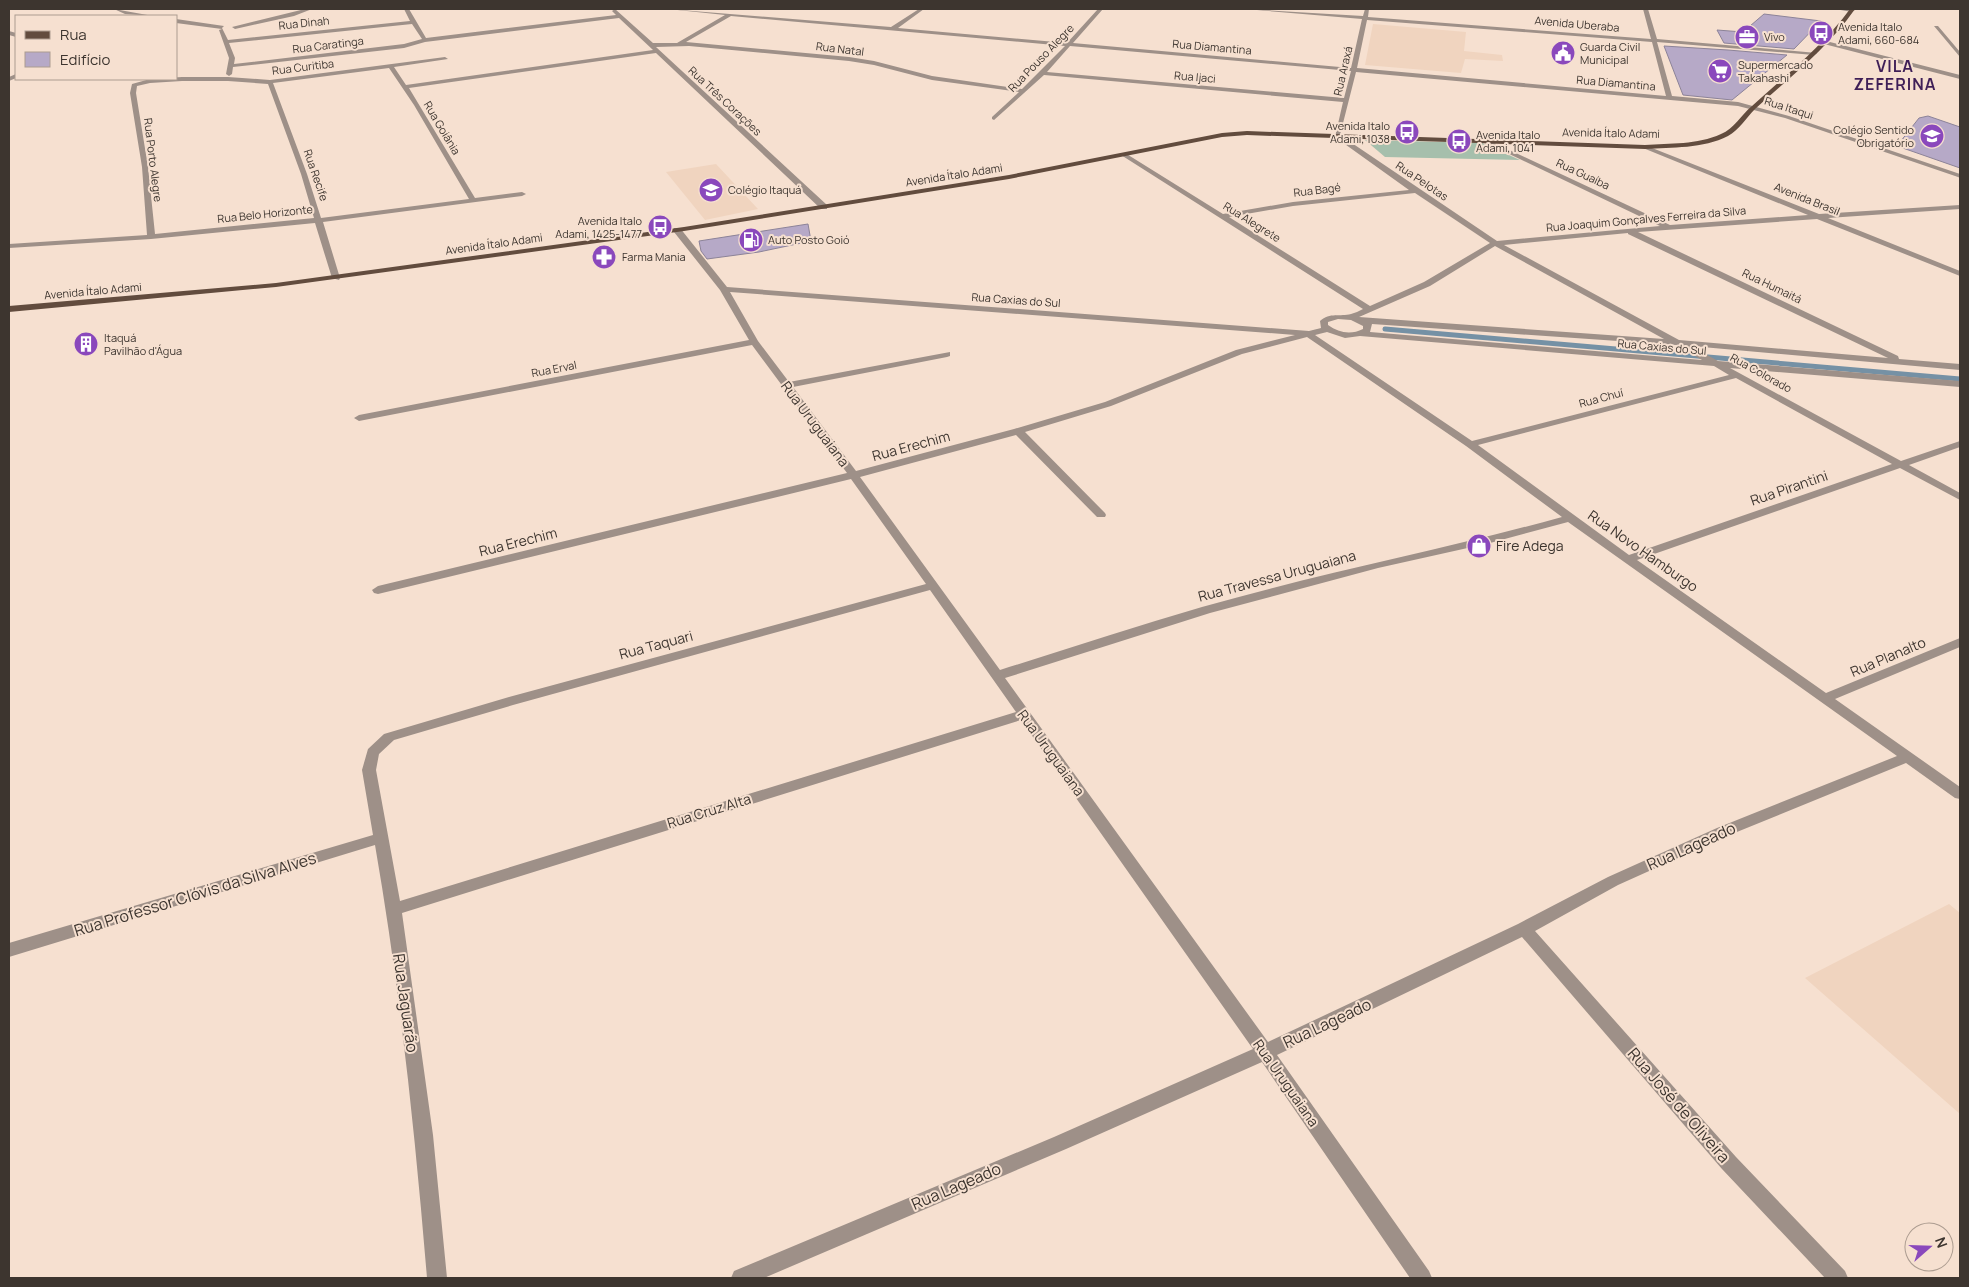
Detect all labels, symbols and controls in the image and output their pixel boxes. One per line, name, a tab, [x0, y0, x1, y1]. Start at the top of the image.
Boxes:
street label: Rua Dinah	[278, 12, 330, 33]
street label: Avenida Uberaba	[1534, 12, 1620, 35]
legend	[15, 15, 178, 80]
place label: Avenida Italo Adami, 660-684	[1838, 19, 1919, 47]
street label: Rua Pouso Alegre	[1004, 20, 1077, 95]
bus stop icon: Avenida Italo Adami, 660-684	[1808, 20, 1834, 46]
text: Rua	[60, 24, 87, 45]
office icon: Vivo	[1734, 24, 1760, 50]
place label: Vivo	[1764, 29, 1785, 44]
street label: Rua Caratinga	[291, 33, 364, 56]
street label: Rua Diamantina	[1172, 36, 1252, 57]
street label: Rua Natal	[815, 38, 865, 59]
place label: Guarda Civil Municipal	[1580, 39, 1640, 67]
public building icon: Guarda Civil Municipal	[1550, 40, 1576, 66]
street label: Rua Araxá	[1330, 45, 1355, 97]
text: Edifício	[60, 49, 111, 70]
street label: Rua Curitiba	[271, 55, 335, 78]
district label: VILA ZEFERINA	[1854, 55, 1936, 95]
place label: Supermercado Takahashi	[1738, 57, 1813, 85]
supermarket icon: Supermercado Takahashi	[1707, 58, 1733, 84]
street label: Rua Três Corações	[685, 63, 765, 139]
street label: Rua Ijaci	[1174, 67, 1216, 86]
street label: Rua Diamantina	[1576, 72, 1656, 93]
street label: Rua Itaqui	[1763, 93, 1815, 122]
street label: Rua Goiânia	[421, 98, 464, 157]
street label: Rua Porto Alegre	[141, 117, 166, 203]
place label: Avenida Italo Adami, 1038	[1326, 118, 1390, 146]
bus stop icon: Avenida Italo Adami, 1038	[1394, 119, 1420, 145]
place label: Colégio Sentido Obrigatório	[1833, 122, 1914, 150]
school or university icon: Colégio Sentido Obrigatório	[1919, 123, 1945, 149]
street label: Avenida Ítalo Adami	[1562, 124, 1660, 141]
place label: Avenida Italo Adami, 1041	[1476, 127, 1541, 155]
bus stop icon: Avenida Italo Adami, 1041	[1446, 128, 1472, 154]
street label: Rua Recife	[301, 147, 332, 203]
street label: Rua Guaíba	[1554, 155, 1612, 192]
street label: Rua Pelotas	[1393, 158, 1452, 204]
street label: Avenida Ítalo Adami	[904, 159, 1003, 190]
school or university icon: Colégio Itaquá	[698, 177, 724, 203]
street label: Rua Bagé	[1292, 179, 1342, 200]
street label: Avenida Brasil	[1772, 179, 1842, 219]
place label: Colégio Itaquá	[728, 182, 801, 197]
street label: Rua Alegrete	[1221, 198, 1284, 245]
street label: Rua Belo Horizonte	[217, 201, 314, 226]
street label: Rua Joaquim Gonçalves Ferreira da Silva	[1545, 202, 1747, 235]
place label: Avenida Italo Adami, 1425-1477	[555, 213, 642, 241]
bus stop icon: Avenida Italo Adami, 1425-1477	[647, 214, 673, 240]
fuel station icon: Auto Posto Goió	[738, 227, 764, 253]
street label: Avenida Ítalo Adami	[444, 229, 543, 258]
place label: Auto Posto Goió	[768, 232, 850, 247]
pharmacy icon: Farma Mania	[591, 244, 617, 270]
place label: Farma Mania	[622, 249, 686, 264]
street label: Rua Humaitá	[1740, 265, 1804, 306]
street label: Avenida Ítalo Adami	[44, 279, 142, 302]
street label: Rua Caxias do Sul	[971, 289, 1061, 310]
place label: Itaquá Pavilhão d'Água	[104, 330, 182, 358]
building icon: Itaquá Pavilhão d'Água	[73, 331, 99, 357]
street label: Rua Caxias do Sul	[1617, 335, 1707, 358]
street label: Rua Colorado	[1728, 349, 1795, 396]
street label: Rua Erval	[530, 357, 578, 380]
street label: Rua Uruguaiana	[777, 377, 854, 470]
street label: Rua Chuí	[1577, 384, 1625, 411]
street label: Rua Erechim	[870, 426, 952, 465]
street label: Rua Pirantini	[1748, 465, 1830, 510]
street label: Rua Novo Hamburgo	[1584, 505, 1702, 596]
street label: Rua Erechim	[477, 523, 559, 560]
shop icon: Fire Adega	[1466, 533, 1492, 559]
place label: Fire Adega	[1496, 536, 1564, 555]
street label: Rua Travessa Uruguaiana	[1196, 545, 1358, 606]
street label: Rua Taquari	[617, 626, 695, 663]
street label: Rua Planalto	[1847, 632, 1928, 681]
street label: Rua Uruguaiana	[1014, 706, 1089, 800]
street label: Rua Cruz Alta	[665, 789, 753, 832]
street label: Rua Lageado	[1643, 817, 1739, 875]
street label: Rua Professor Clóvis da Silva Alves	[71, 847, 319, 941]
street label: Rua Jaguarão	[388, 952, 424, 1054]
street label: Rua Lageado	[1279, 993, 1375, 1053]
street label: Rua Uruguaiana	[1249, 1035, 1324, 1130]
street label: Rua José de Oliveira	[1623, 1043, 1735, 1167]
street label: Rua Lageado	[908, 1157, 1004, 1215]
north arrow	[1904, 1222, 1954, 1272]
text: N	[1931, 1234, 1952, 1250]

